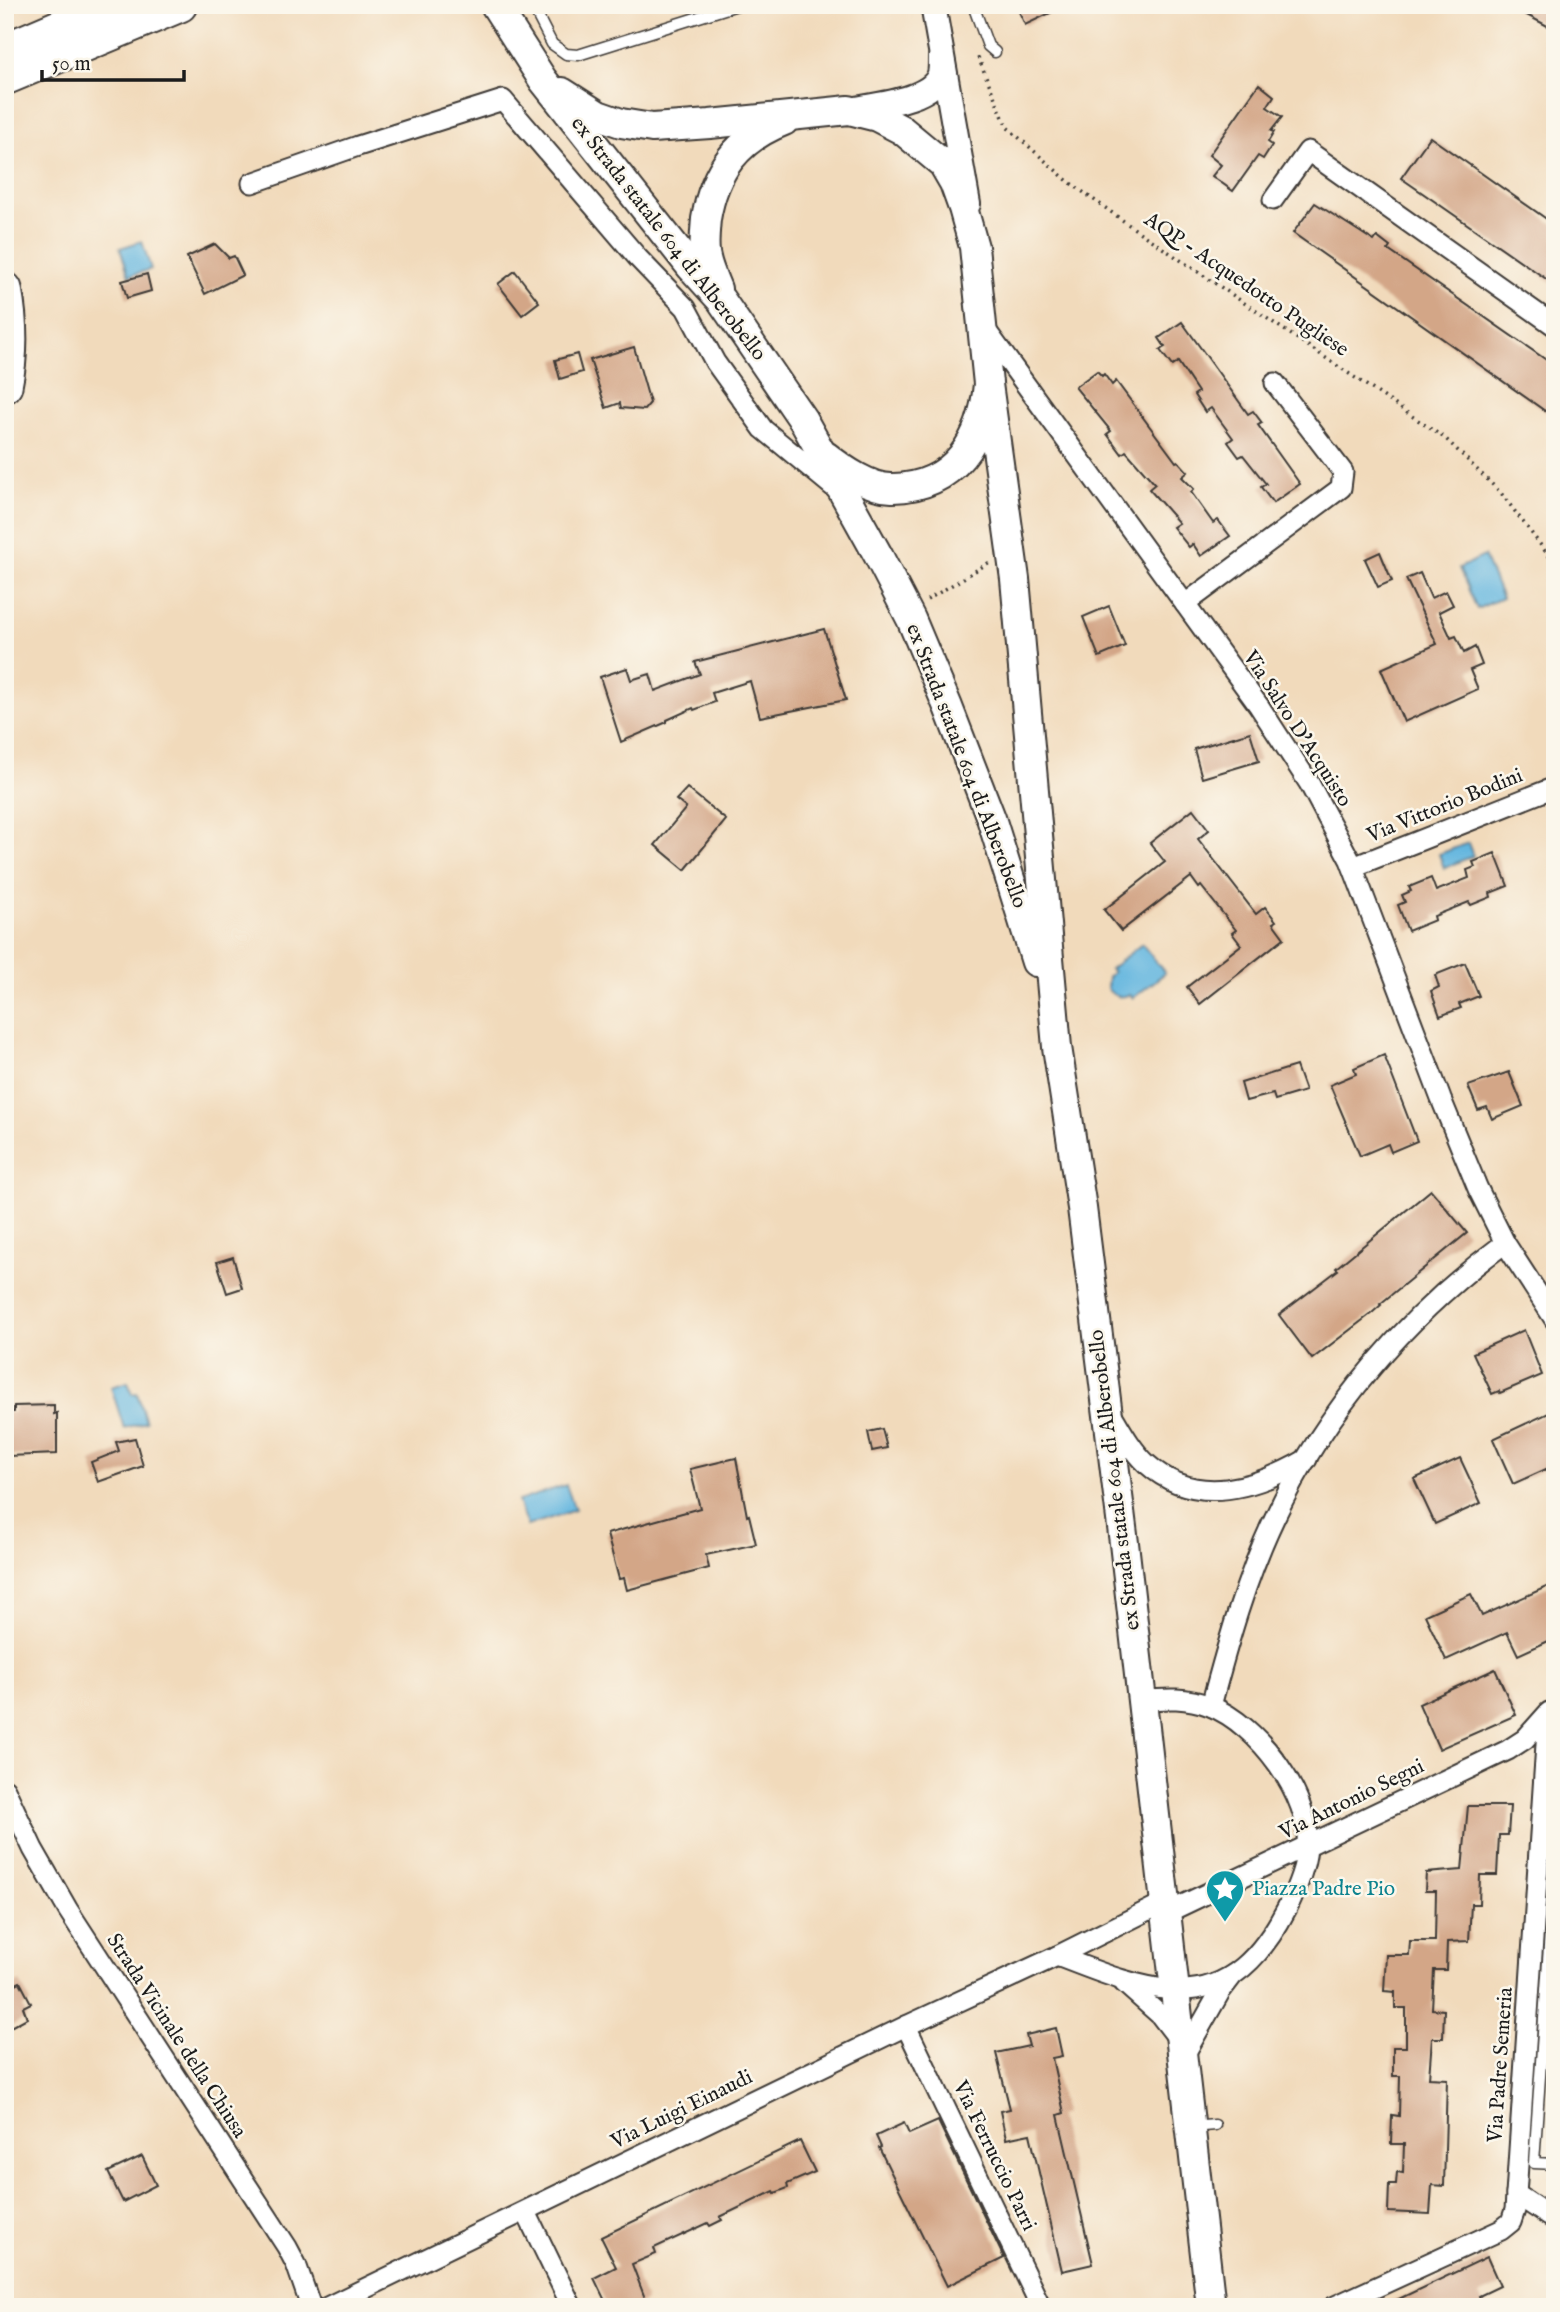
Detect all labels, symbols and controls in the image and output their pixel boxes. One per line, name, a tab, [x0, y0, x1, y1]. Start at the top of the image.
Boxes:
scale bar	[42, 38, 184, 82]
text: 50 m	[52, 51, 91, 78]
street label: ex Strada statale 604 di Alberobello	[564, 111, 772, 367]
street label: AQP - Acquedotto Pugliese	[1138, 206, 1354, 364]
street label: ex Strada statale 604 di Alberobello	[899, 620, 1033, 912]
street label: Via Salvo D'Acquisto	[1236, 645, 1358, 812]
street label: Via Vittorio Bodini	[1362, 762, 1527, 850]
street label: ex Strada statale 604 di Alberobello	[1083, 1328, 1147, 1632]
street label: Via Antonio Segni	[1274, 1753, 1429, 1847]
place icon: Piazza Padre Pio	[1204, 1868, 1246, 1923]
place label: Piazza Padre Pio	[1252, 1876, 1395, 1903]
street label: Strada Vicinale della Chiusa	[100, 1929, 253, 2144]
street label: Via Padre Semeria	[1482, 1985, 1520, 2145]
street label: Via Luigi Einaudi	[606, 2064, 757, 2156]
street label: Via Ferruccio Parri	[946, 2076, 1042, 2235]

